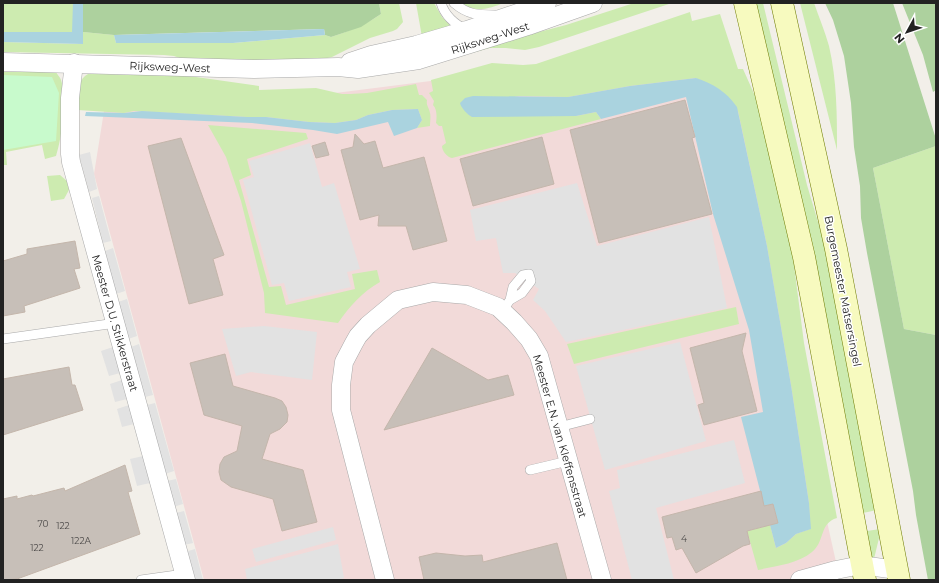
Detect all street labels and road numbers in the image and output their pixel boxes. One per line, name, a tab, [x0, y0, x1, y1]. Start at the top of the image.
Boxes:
street label: Rijksweg-West	[449, 19, 531, 57]
street label: Rijksweg-West	[129, 59, 211, 75]
street label: Burgemeester Matsersingel	[821, 214, 865, 368]
street label: Meester D.U. Stikkerstraat	[89, 253, 141, 394]
street label: Meester E.N. van Kleffensstraat	[530, 353, 590, 520]

